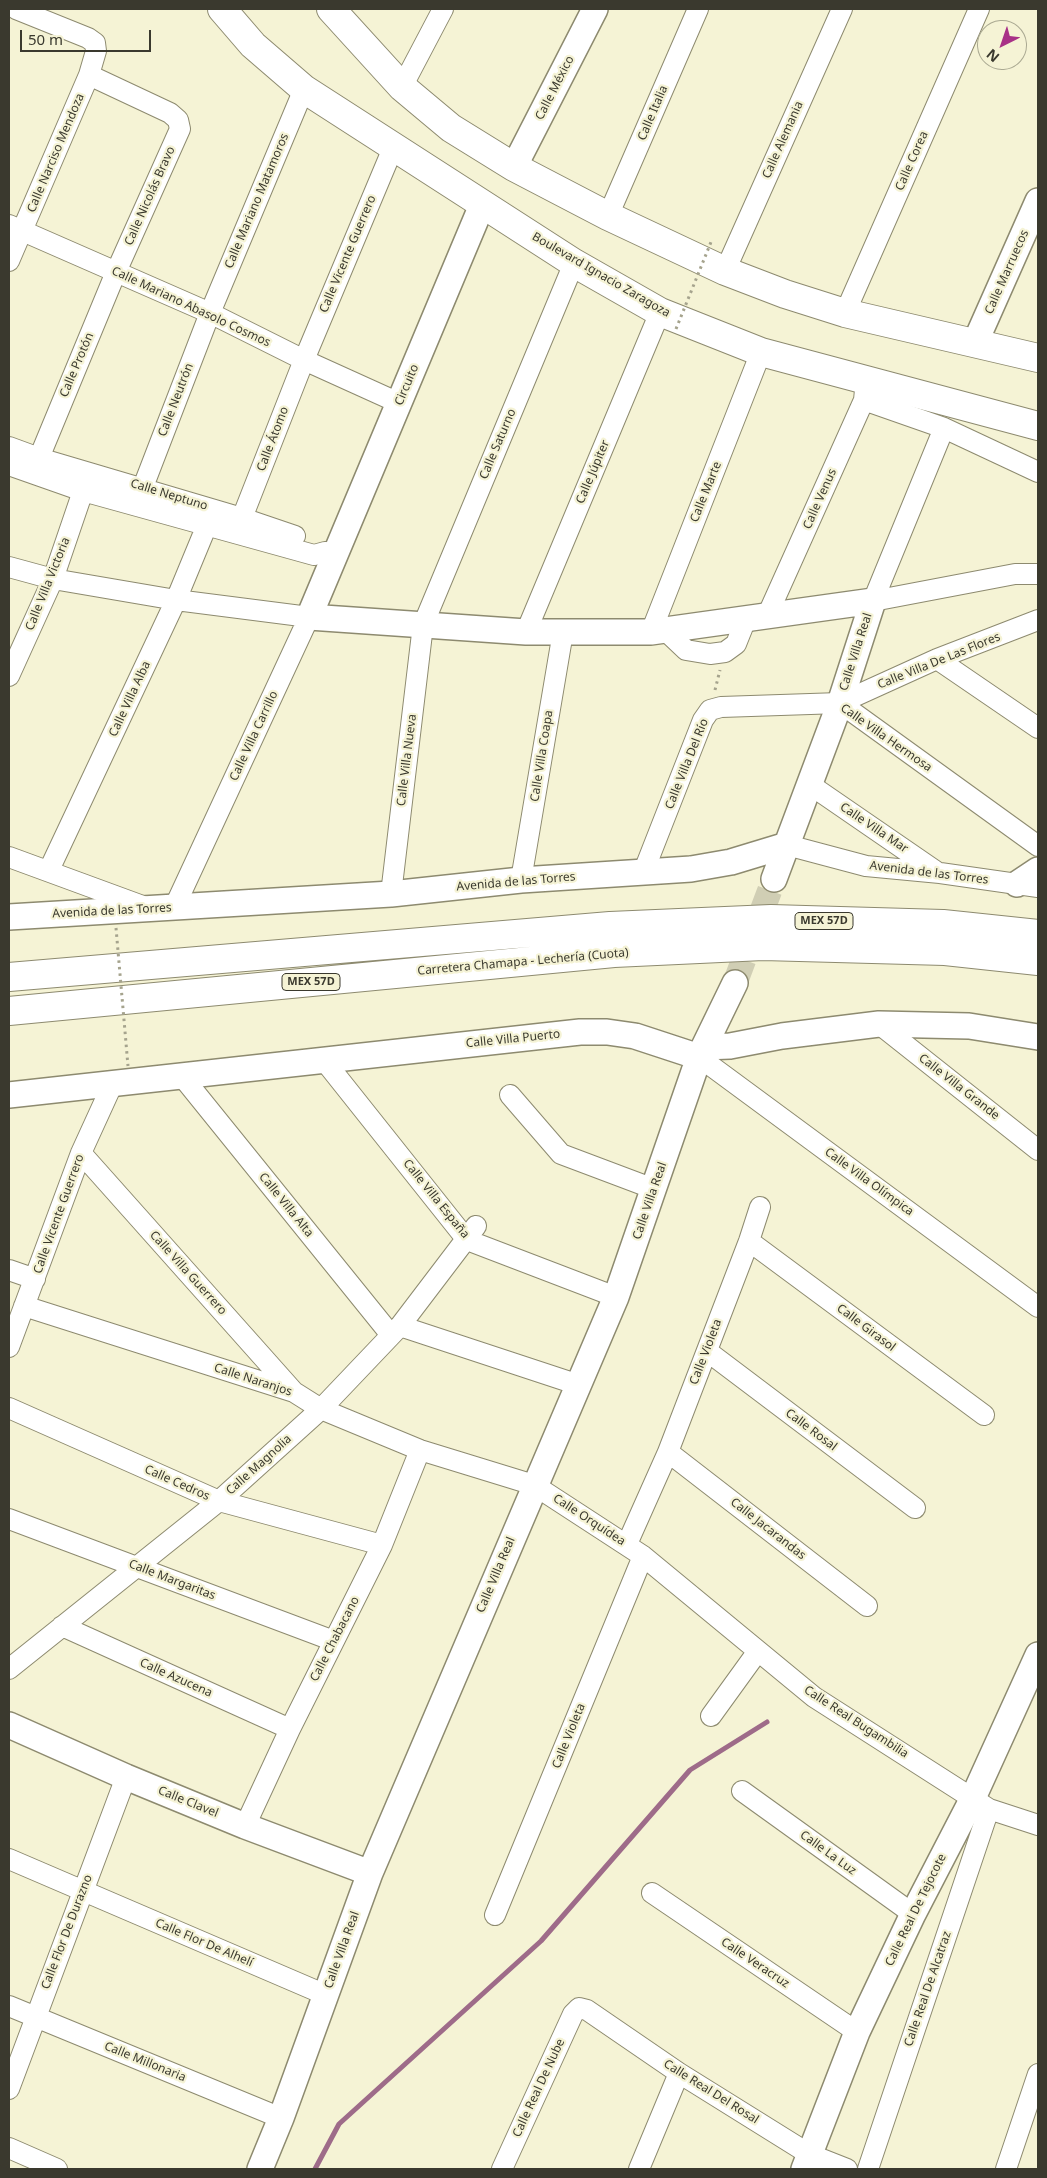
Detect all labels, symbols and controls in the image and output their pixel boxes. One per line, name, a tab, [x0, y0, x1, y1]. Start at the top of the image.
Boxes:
scale bar	[22, 20, 154, 52]
north arrow	[977, 20, 1027, 70]
text: 50 m	[28, 29, 63, 49]
text: N	[982, 45, 1003, 67]
street label: Calle México	[533, 53, 577, 123]
street label: Calle Italia	[635, 83, 671, 143]
street label: Calle Narciso Mendoza	[24, 91, 88, 215]
street label: Calle Alemania	[760, 99, 806, 181]
street label: Calle Corea	[893, 129, 931, 193]
street label: Calle Mariano Matamoros	[222, 131, 292, 271]
street label: Calle Nicolás Bravo	[122, 144, 178, 248]
street label: Calle Vicente Guerrero	[317, 193, 379, 315]
street label: Calle Marruecos	[982, 228, 1032, 316]
street label: Boulevard Ignacio Zaragoza	[529, 230, 673, 320]
street label: Calle Mariano Abasolo Cosmos	[109, 264, 273, 350]
street label: Calle Protón	[57, 331, 97, 399]
street label: Calle Neutrón	[155, 361, 197, 439]
street label: Circuito	[392, 362, 422, 408]
street label: Calle Átomo	[254, 405, 292, 473]
street label: Calle Saturno	[477, 407, 519, 481]
street label: Calle Júpiter	[573, 438, 613, 506]
street label: Calle Marte	[687, 460, 725, 524]
street label: Calle Venus	[800, 467, 840, 531]
street label: Calle Neptuno	[129, 476, 209, 514]
street label: Calle Villa Victoria	[23, 535, 73, 633]
street label: Calle Villa Real	[837, 611, 875, 693]
street label: Calle Villa De Las Flores	[876, 630, 1002, 692]
street label: Calle Villa Alba	[106, 659, 154, 739]
street label: Calle Villa Carrillo	[227, 689, 281, 783]
street label: Calle Villa Hermosa	[838, 701, 934, 775]
street label: Calle Villa Coapa	[528, 709, 556, 803]
street label: Calle Villa Nueva	[394, 713, 420, 807]
street label: Calle Villa Del Río	[662, 717, 712, 811]
street label: Calle Villa Mar	[837, 800, 911, 856]
street label: Avenida de las Torres	[869, 859, 989, 887]
street label: Avenida de las Torres	[456, 870, 576, 894]
street label: Avenida de las Torres	[52, 901, 172, 921]
road number: MEX 57D	[795, 912, 853, 929]
street label: Carretera Chamapa - Lechería (Cuota)	[417, 946, 629, 978]
road number: MEX 57D	[282, 974, 340, 990]
street label: Calle Villa Puerto	[465, 1027, 561, 1051]
street label: Calle Villa Grande	[916, 1051, 1002, 1123]
street label: Calle Villa Olímpica	[822, 1145, 916, 1219]
street label: Calle Vicente Guerrero	[31, 1152, 87, 1276]
street label: Calle Villa España	[400, 1157, 472, 1241]
street label: Calle Villa Real	[630, 1160, 670, 1242]
street label: Calle Villa Alta	[256, 1170, 316, 1240]
street label: Calle Villa Guerrero	[146, 1228, 230, 1318]
street label: Calle Girasol	[834, 1301, 898, 1355]
street label: Calle Violeta	[687, 1317, 725, 1387]
street label: Calle Naranjos	[212, 1361, 294, 1399]
street label: Calle Rosal	[782, 1406, 840, 1454]
street label: Calle Magnolia	[223, 1432, 295, 1498]
street label: Calle Cedros	[142, 1462, 212, 1504]
street label: Calle Orquídea	[550, 1491, 628, 1549]
street label: Calle Jacarandas	[727, 1495, 809, 1563]
street label: Calle Villa Real	[474, 1535, 518, 1615]
street label: Calle Margaritas	[127, 1557, 217, 1603]
street label: Calle Chabacano	[307, 1594, 363, 1684]
street label: Calle Azucena	[138, 1656, 214, 1700]
street label: Calle Real Bugambilia	[801, 1683, 911, 1761]
street label: Calle Violeta	[549, 1701, 589, 1771]
street label: Calle Clavel	[156, 1783, 220, 1821]
street label: Calle La Luz	[797, 1828, 859, 1878]
street label: Calle Real De Tejocote	[883, 1851, 949, 1969]
street label: Calle Flor De Durazno	[38, 1873, 96, 1991]
street label: Calle Villa Real	[321, 1910, 363, 1990]
street label: Calle Flor De Alhelí	[153, 1916, 255, 1970]
street label: Calle Real De Alcatraz	[902, 1929, 954, 2049]
street label: Calle Veracruz	[718, 1935, 792, 1991]
street label: Calle Real De Nube	[510, 2037, 568, 2139]
street label: Calle Millonaria	[102, 2039, 188, 2085]
street label: Calle Real Del Rosal	[661, 2057, 761, 2127]

